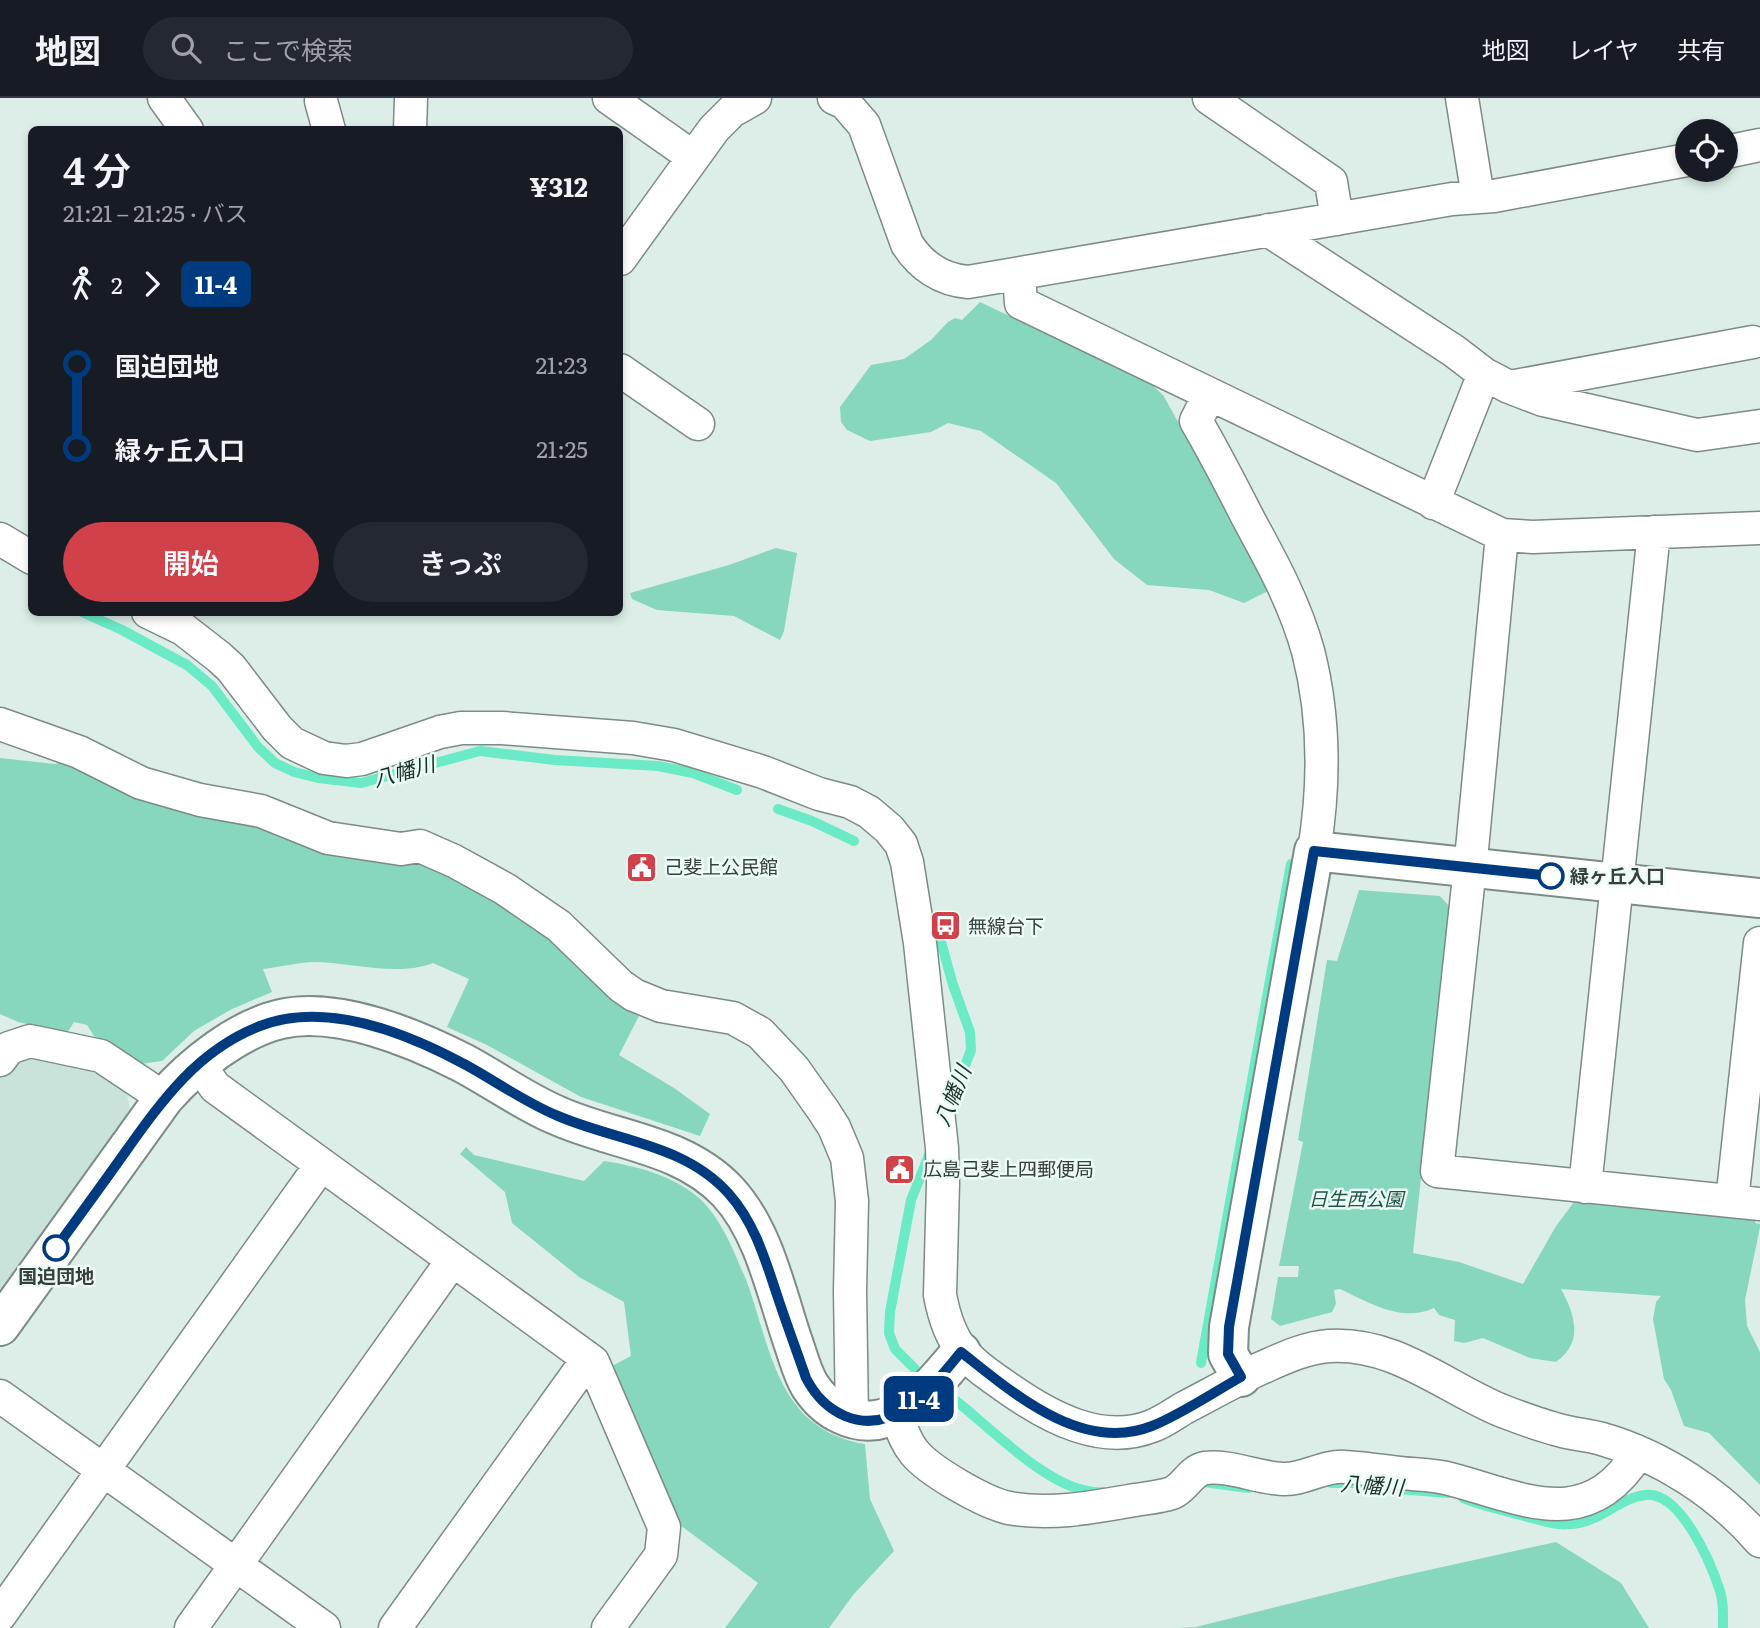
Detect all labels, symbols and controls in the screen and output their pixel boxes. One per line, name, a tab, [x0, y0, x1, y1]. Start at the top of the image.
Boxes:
search box	[143, 17, 633, 80]
text: 地図	[35, 24, 101, 73]
icon: search	[167, 29, 205, 67]
text: ここで検索	[223, 29, 353, 68]
text: 地図	[1482, 31, 1530, 66]
text: レイヤ	[1568, 31, 1639, 66]
text: 共有	[1677, 31, 1725, 66]
map controls	[1675, 119, 1738, 182]
button: locate	[1675, 119, 1738, 182]
text: 4 分	[63, 140, 131, 197]
text: ¥312	[529, 166, 588, 205]
text: 21:21 – 21:25 · バス	[63, 195, 248, 229]
icon: walk	[63, 265, 101, 303]
icon: forward	[133, 265, 171, 303]
text: 11-4	[195, 266, 237, 301]
text: 2	[111, 267, 123, 301]
text: 国迫団地	[115, 345, 219, 384]
text: 21:23	[535, 347, 588, 381]
text: 緑ヶ丘入口	[115, 429, 245, 468]
text: 21:25	[536, 431, 588, 465]
button: 開始	[63, 522, 319, 602]
button: きっぷ	[333, 522, 588, 602]
water label: 八幡川	[369, 746, 440, 793]
public building icon: 己斐上公民館	[624, 850, 658, 884]
place label: 己斐上公民館	[664, 852, 778, 880]
place label: 緑ヶ丘入口	[1570, 861, 1665, 889]
marker: 緑ヶ丘入口	[1538, 863, 1564, 889]
bus stop icon: 無線台下	[928, 909, 962, 943]
place label: 無線台下	[968, 911, 1044, 939]
water label: 八幡川	[925, 1058, 978, 1130]
public building icon: 広島己斐上四郵便局	[883, 1152, 917, 1186]
place label: 広島己斐上四郵便局	[923, 1154, 1094, 1182]
park label: 日生西公園	[1308, 1184, 1406, 1212]
marker: 国迫団地	[43, 1235, 69, 1261]
place label: 国迫団地	[18, 1261, 94, 1289]
line badge: 11-4	[870, 1376, 968, 1422]
text: 11-4	[898, 1381, 940, 1416]
water label: 八幡川	[1340, 1466, 1407, 1501]

